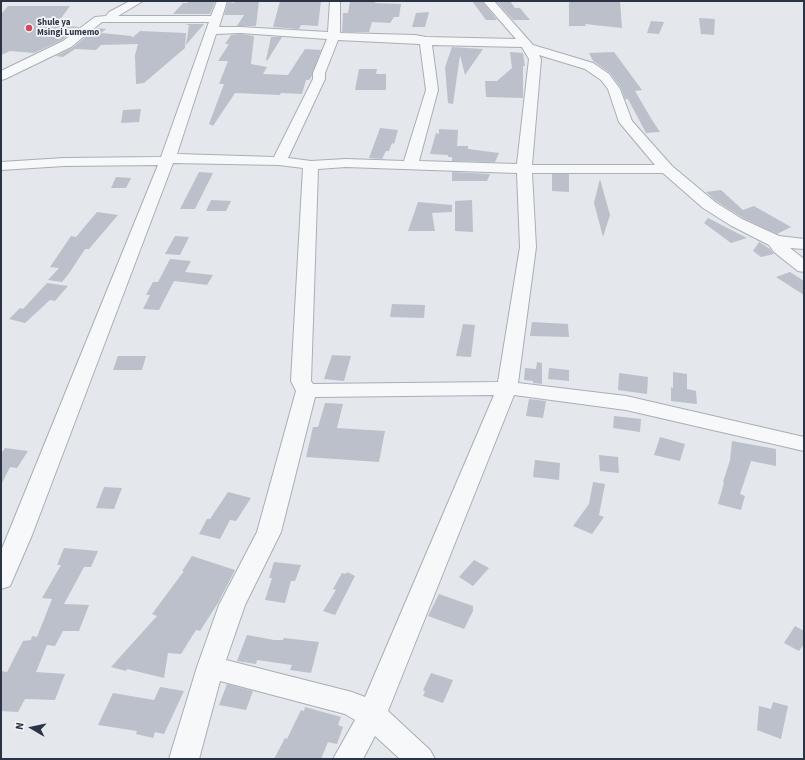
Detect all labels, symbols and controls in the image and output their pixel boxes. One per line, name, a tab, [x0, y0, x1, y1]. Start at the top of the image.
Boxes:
place label: Shule ya Msingi Lumemo	[37, 18, 99, 39]
marker: Shule ya Msingi Lumemo	[24, 23, 34, 33]
north arrow	[12, 708, 52, 748]
text: N	[12, 721, 28, 731]

